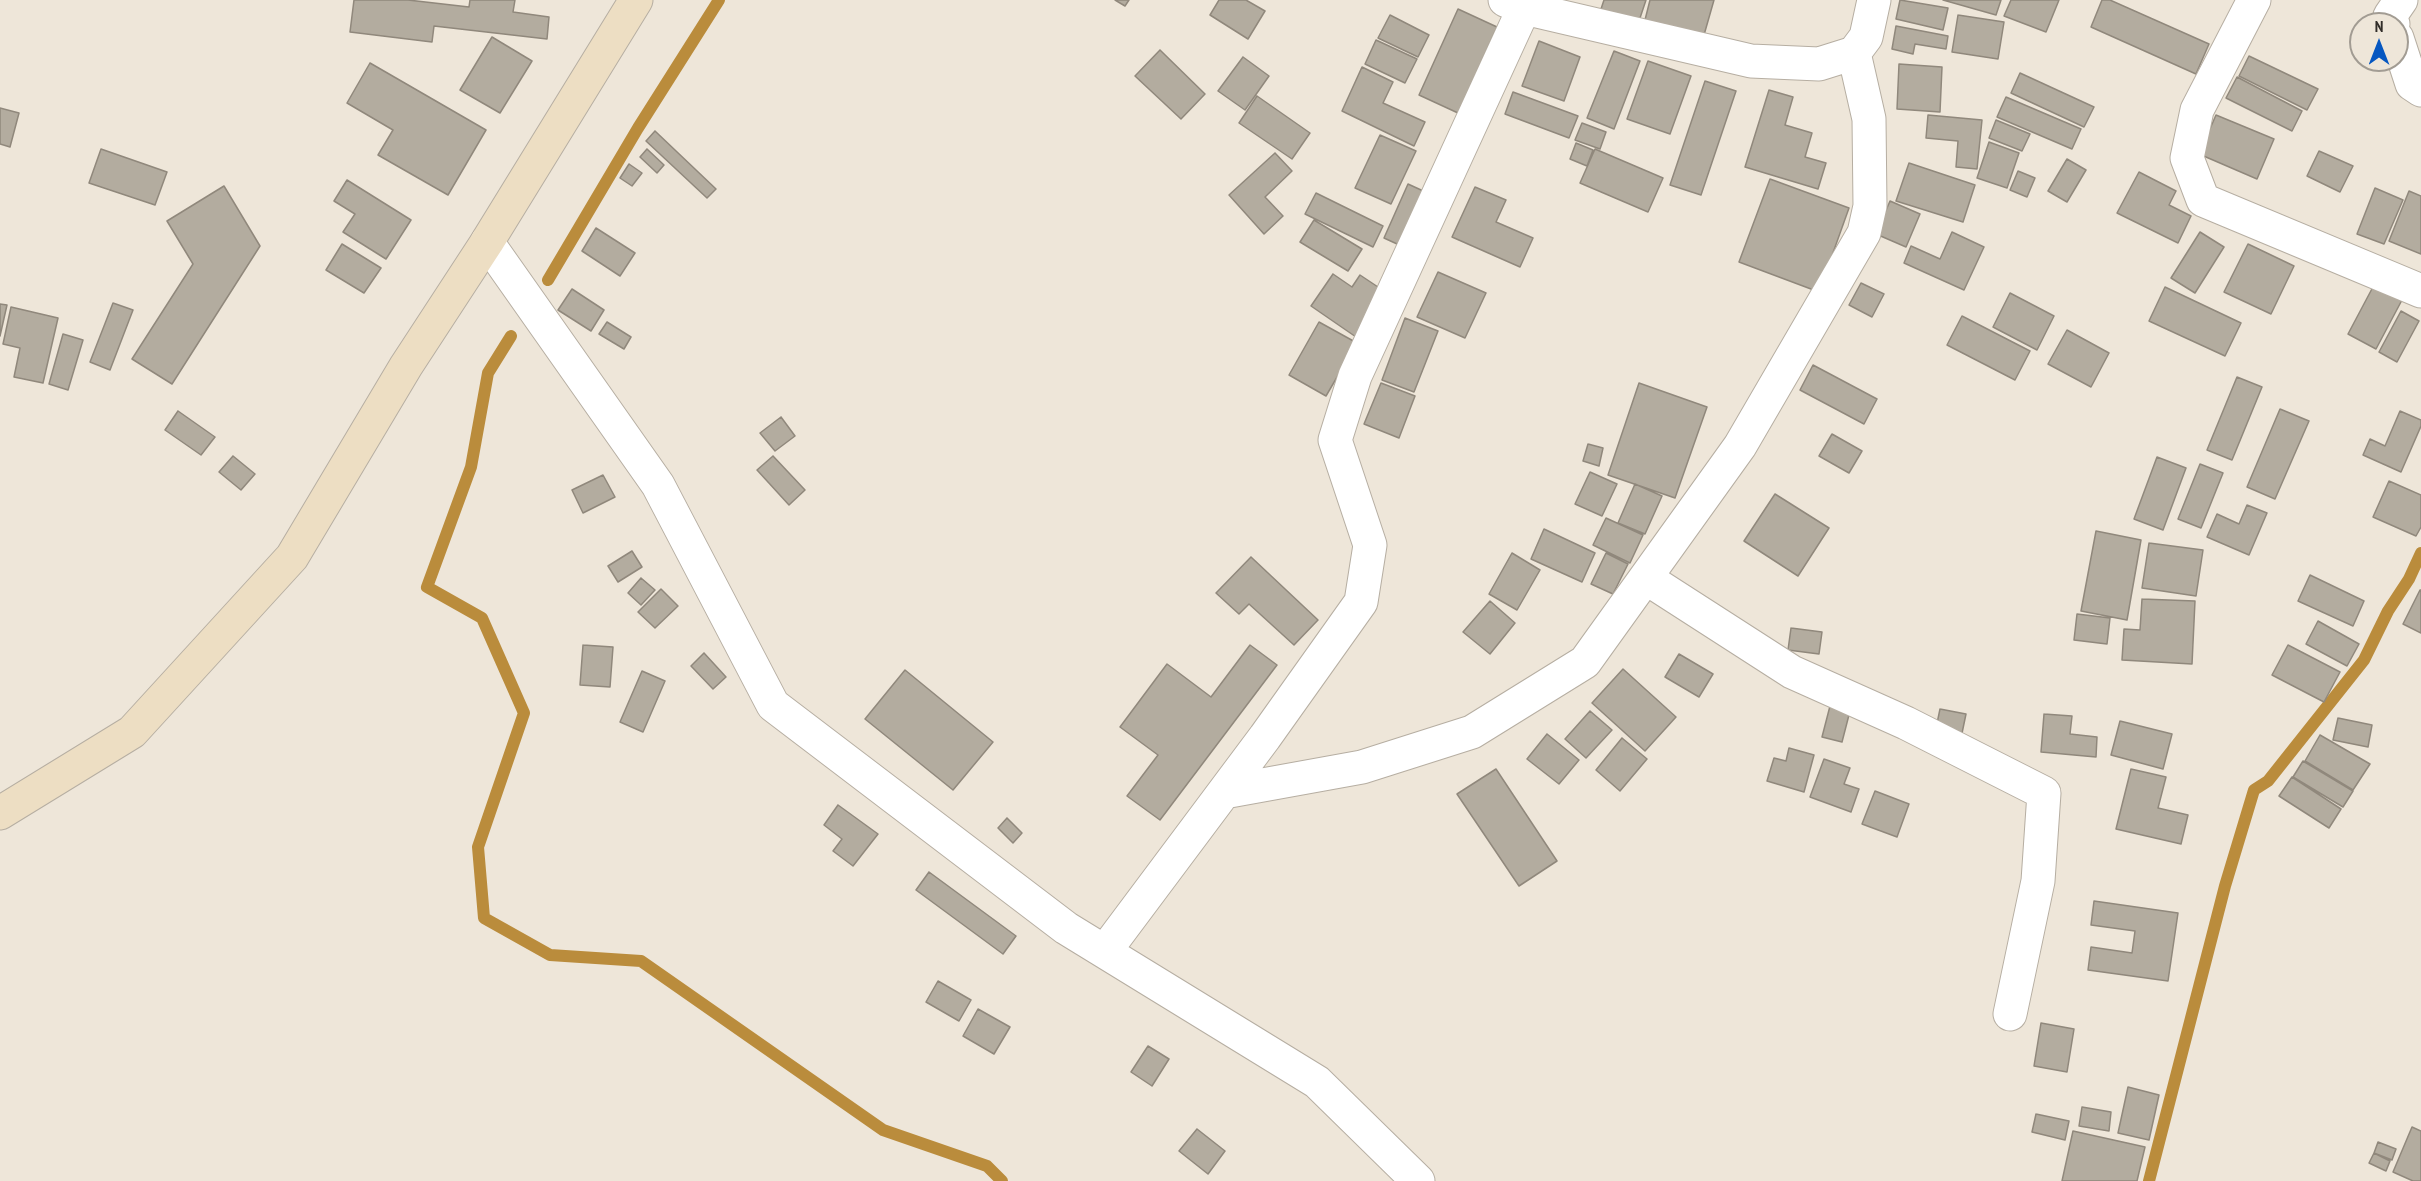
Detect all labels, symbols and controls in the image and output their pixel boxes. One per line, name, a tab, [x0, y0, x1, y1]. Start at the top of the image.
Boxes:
north arrow	[2349, 12, 2409, 72]
text: N	[2375, 16, 2383, 36]

